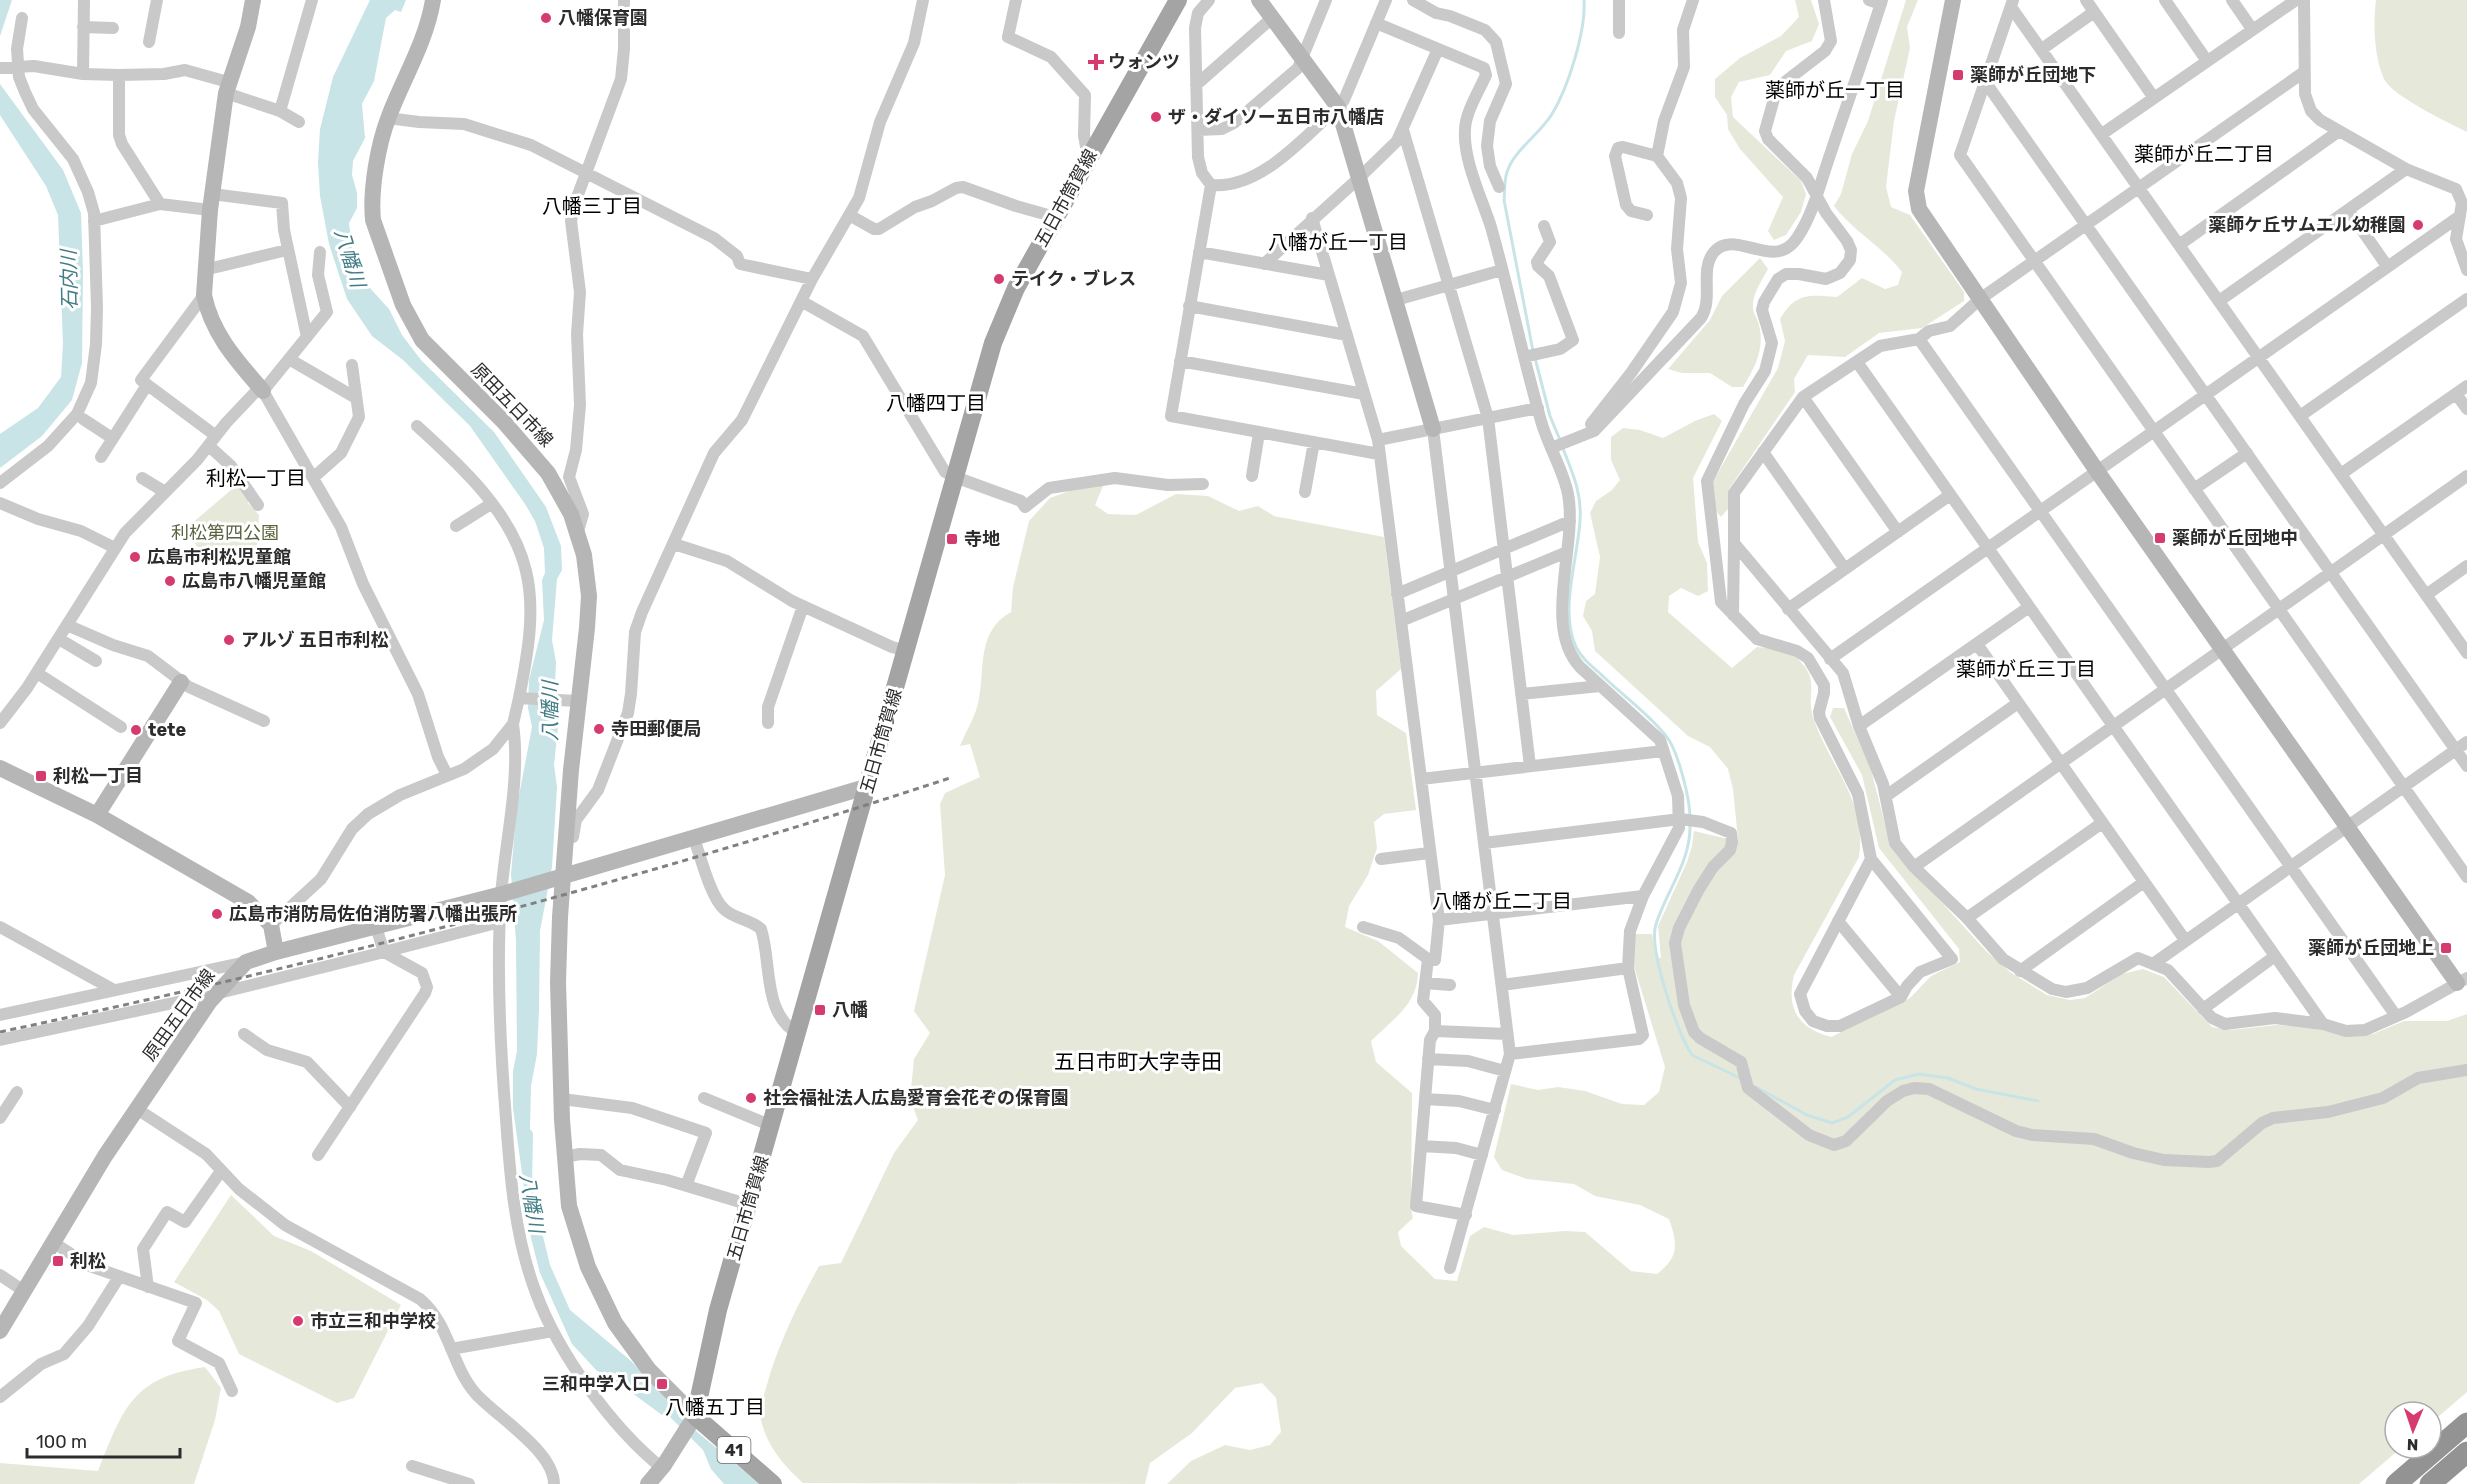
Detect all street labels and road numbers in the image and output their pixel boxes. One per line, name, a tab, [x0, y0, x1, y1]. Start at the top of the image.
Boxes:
street label: 五日市筒賀線	[1030, 145, 1102, 251]
street label: 原田五日市線	[467, 359, 557, 451]
street label: 五日市筒賀線	[856, 686, 906, 796]
street label: 原田五日市線	[138, 965, 220, 1065]
street label: 五日市筒賀線	[723, 1153, 773, 1263]
road number: 41	[718, 1437, 750, 1463]

